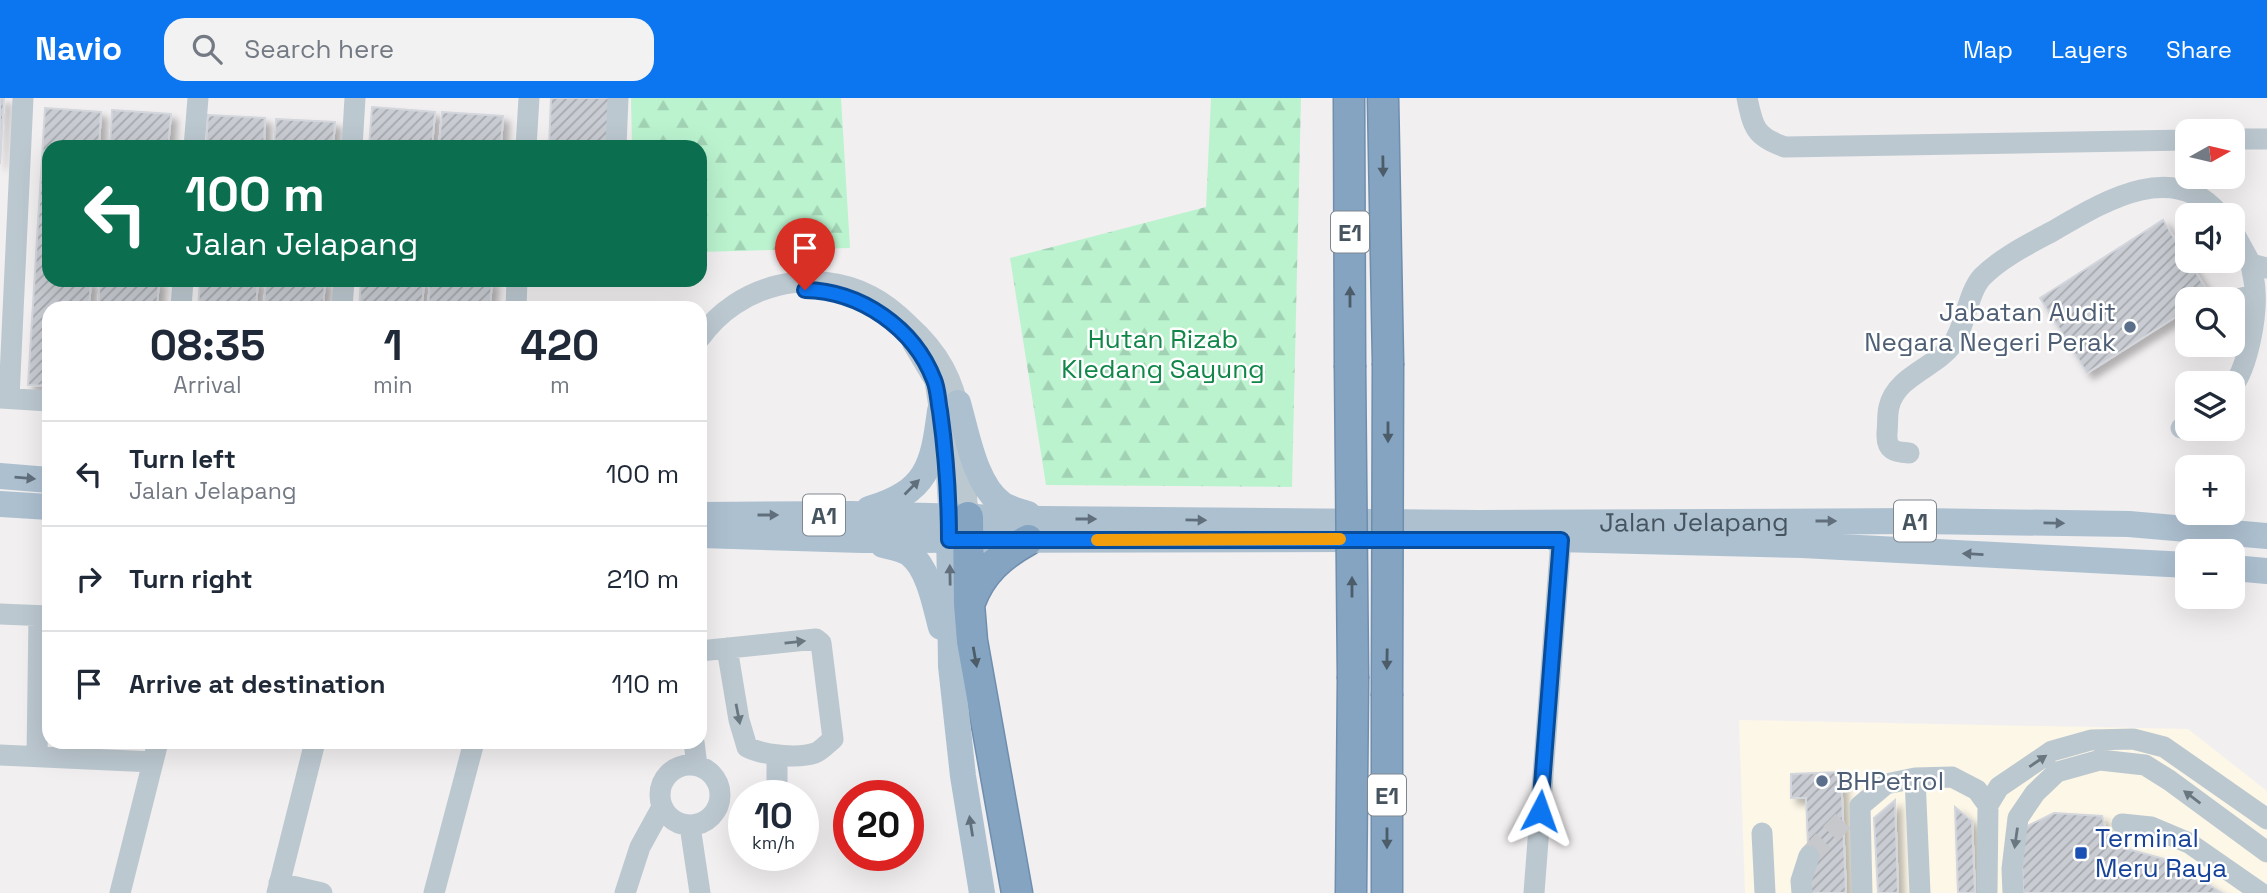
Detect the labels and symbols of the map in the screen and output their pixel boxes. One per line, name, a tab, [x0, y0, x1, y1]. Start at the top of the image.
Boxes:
north arrow	[2175, 119, 2245, 189]
one-way arrow	[1378, 155, 1389, 177]
road number: E1	[1331, 212, 1369, 252]
pin	[775, 218, 835, 290]
one-way arrow	[1344, 286, 1356, 308]
place label: Jabatan Audit Negara Negeri Perak	[1864, 295, 2116, 359]
marker: Jabatan Audit Negara Negeri Perak	[2122, 319, 2138, 335]
park label: Hutan Rizab Kledang Sayung	[1061, 322, 1265, 386]
one-way arrow	[1382, 421, 1394, 443]
one-way arrow	[14, 473, 36, 484]
one-way arrow	[903, 478, 920, 495]
road number: A1	[803, 494, 845, 536]
road number: A1	[1894, 500, 1936, 542]
street label: Jalan Jelapang	[1599, 505, 1789, 539]
one-way arrow	[757, 509, 779, 521]
one-way arrow	[1075, 513, 1097, 525]
one-way arrow	[1186, 514, 1208, 525]
one-way arrow	[1816, 515, 1838, 527]
one-way arrow	[2043, 517, 2065, 529]
one-way arrow	[1961, 548, 1983, 559]
one-way arrow	[944, 564, 955, 586]
one-way arrow	[1347, 575, 1358, 597]
one-way arrow	[784, 636, 806, 647]
one-way arrow	[970, 646, 981, 668]
one-way arrow	[1381, 648, 1393, 670]
one-way arrow	[733, 703, 744, 725]
one-way arrow	[2028, 754, 2048, 767]
place label: BHPetrol	[1836, 764, 1944, 798]
marker: BHPetrol	[1814, 773, 1830, 789]
road number: E1	[1368, 774, 1406, 816]
position arrow	[1503, 774, 1577, 848]
speed limit sign: 20	[833, 780, 924, 871]
one-way arrow	[2183, 790, 2202, 804]
one-way arrow	[965, 815, 976, 837]
place label: Terminal Meru Raya	[2095, 821, 2227, 885]
one-way arrow	[1381, 827, 1393, 849]
one-way arrow	[2010, 827, 2021, 849]
marker: Terminal Meru Raya	[2073, 845, 2089, 861]

